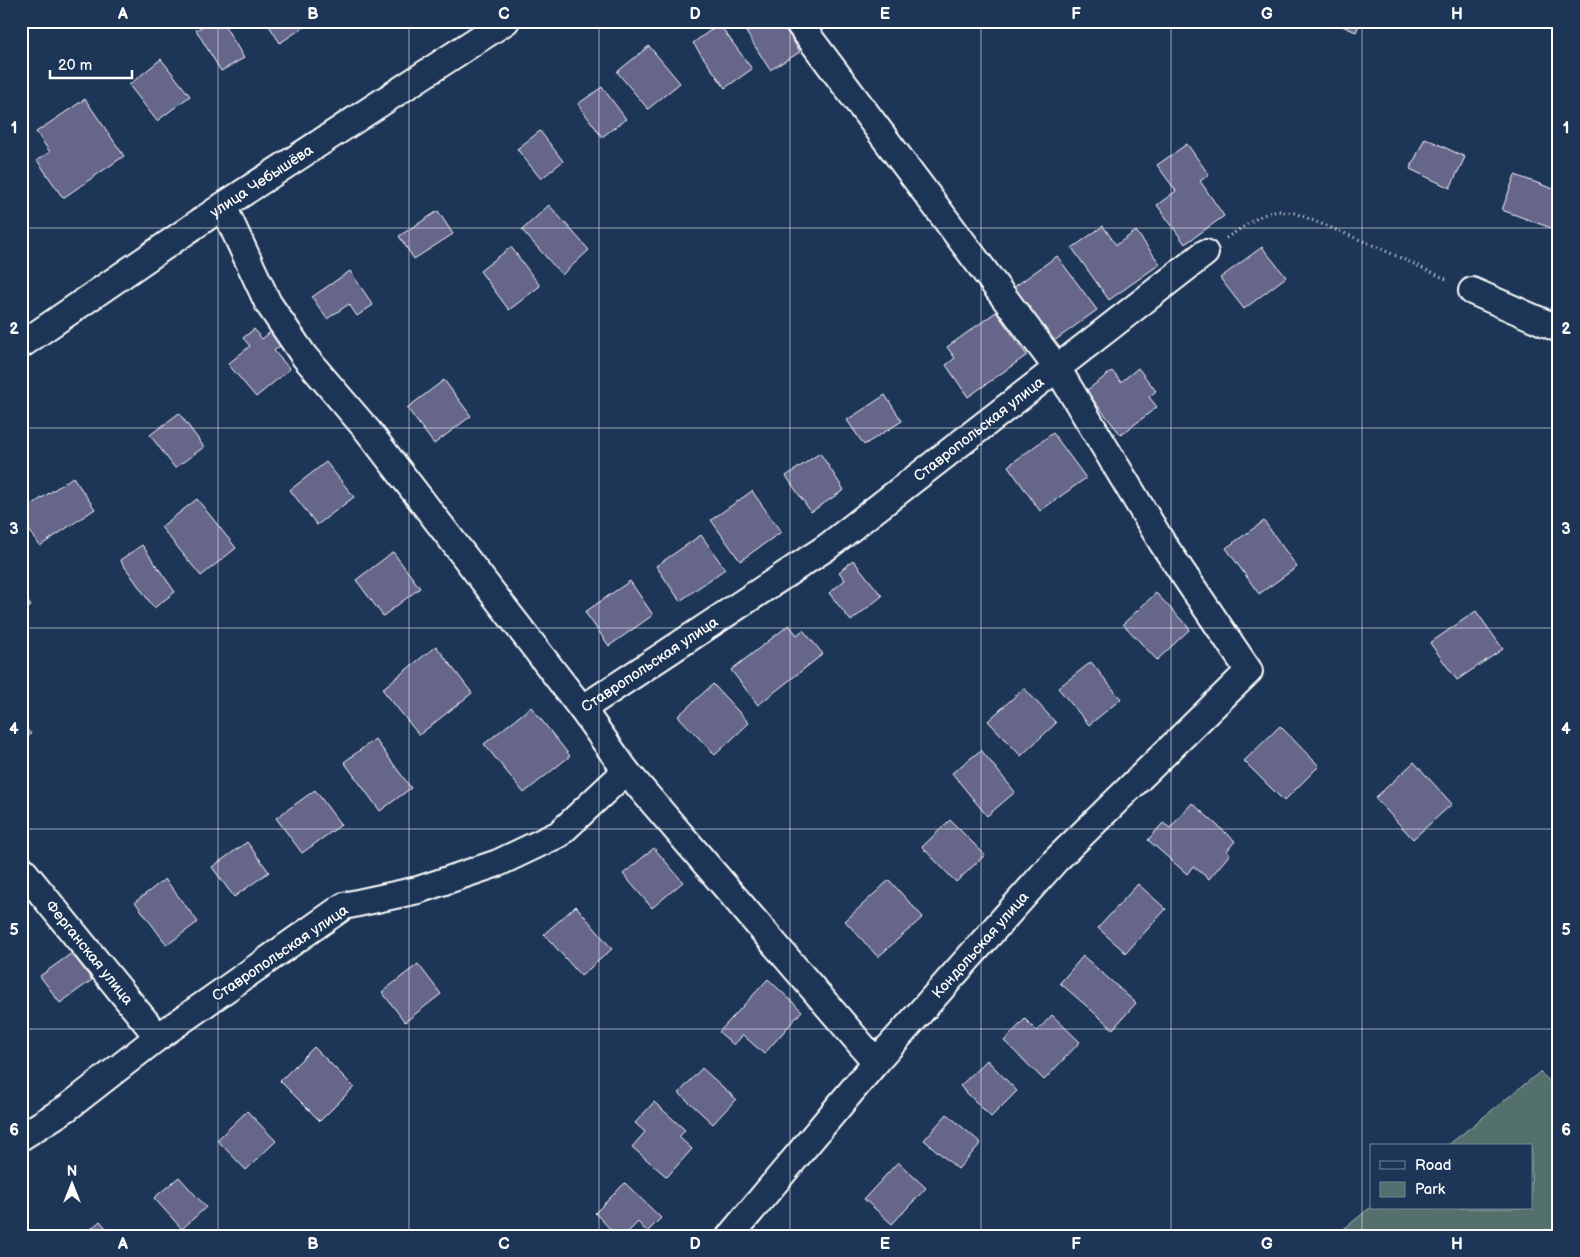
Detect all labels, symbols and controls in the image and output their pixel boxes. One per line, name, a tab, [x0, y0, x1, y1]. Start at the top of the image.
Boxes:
text: A	[117, 5, 128, 24]
text: B	[307, 5, 319, 24]
text: C	[498, 5, 510, 24]
text: D	[689, 5, 701, 24]
text: E	[880, 5, 890, 24]
text: F	[1071, 5, 1081, 24]
text: G	[1261, 5, 1273, 24]
text: H	[1451, 5, 1463, 24]
scale bar	[50, 48, 132, 80]
text: 20 m	[58, 56, 92, 75]
text: 1	[11, 119, 17, 138]
text: 1	[1563, 119, 1569, 138]
street label: улица Чебышёва	[206, 141, 317, 222]
text: 2	[9, 320, 19, 339]
text: 2	[1561, 320, 1571, 339]
street label: Ставропольская улица	[910, 373, 1048, 486]
text: 3	[9, 520, 19, 539]
text: 3	[1561, 520, 1571, 539]
street label: Ставропольская улица	[578, 613, 722, 717]
text: 4	[9, 720, 19, 739]
text: 4	[1561, 720, 1571, 739]
street label: Кондольская улица	[928, 888, 1033, 1003]
street label: Ферганская улица	[41, 897, 137, 1009]
street label: Ставропольская улица	[209, 901, 352, 1006]
text: 5	[9, 921, 19, 940]
text: 5	[1561, 921, 1571, 940]
text: 6	[9, 1121, 19, 1140]
text: 6	[1561, 1121, 1571, 1140]
legend	[1370, 1144, 1532, 1210]
text: Road	[1415, 1156, 1451, 1175]
north arrow	[48, 1160, 98, 1210]
text: N	[67, 1163, 77, 1180]
text: Park	[1415, 1180, 1446, 1199]
text: A	[117, 1235, 128, 1254]
text: B	[307, 1235, 319, 1254]
text: C	[498, 1235, 510, 1254]
text: D	[689, 1235, 701, 1254]
text: E	[880, 1235, 890, 1254]
text: F	[1071, 1235, 1081, 1254]
text: G	[1261, 1235, 1273, 1254]
text: H	[1451, 1235, 1463, 1254]

